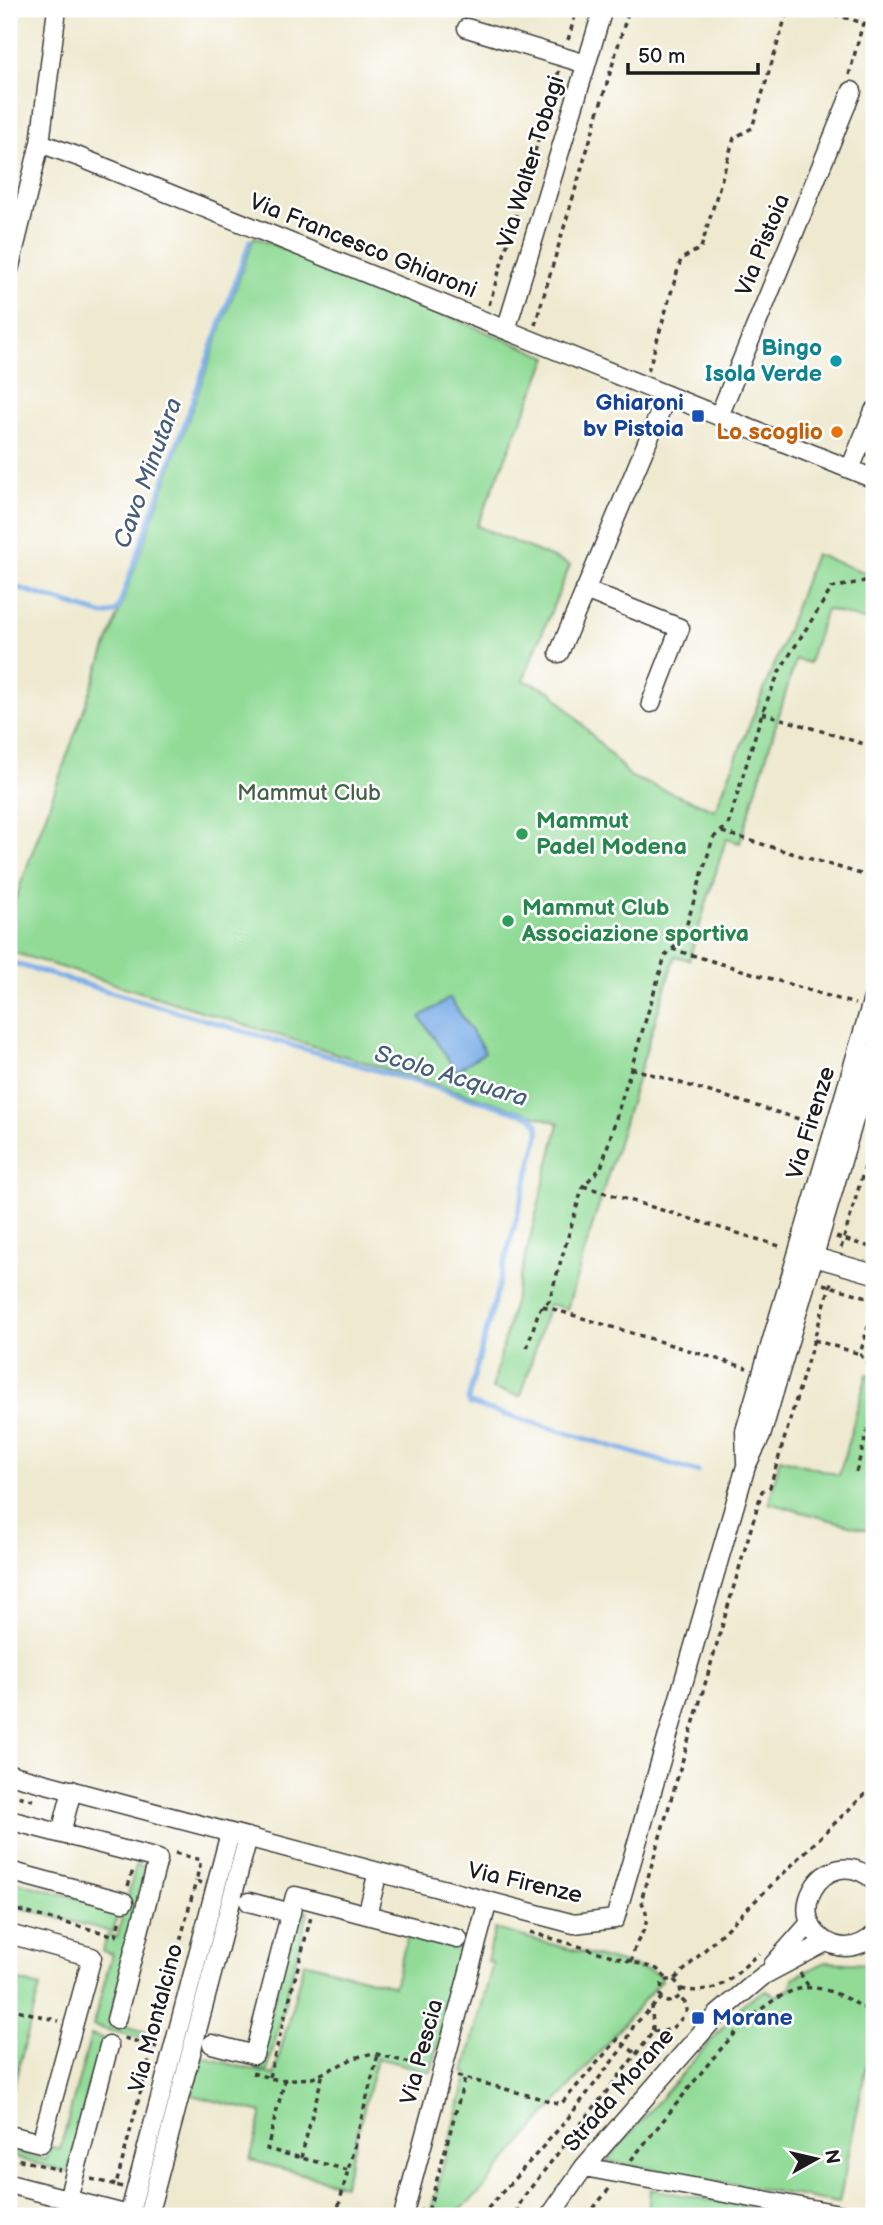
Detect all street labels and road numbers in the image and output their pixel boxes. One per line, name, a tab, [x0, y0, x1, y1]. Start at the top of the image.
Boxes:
street label: Via Walter Tobagi	[491, 72, 571, 252]
street label: Via Francesco Ghiaroni	[245, 188, 481, 304]
street label: Via Pistoia	[730, 190, 796, 300]
street label: Via Firenze	[781, 1063, 841, 1183]
street label: Via Firenze	[465, 1856, 585, 1910]
street label: Via Montalcino	[123, 1941, 189, 2095]
street label: Via Pescia	[394, 1996, 450, 2108]
street label: Strada Morane	[558, 2022, 680, 2158]

